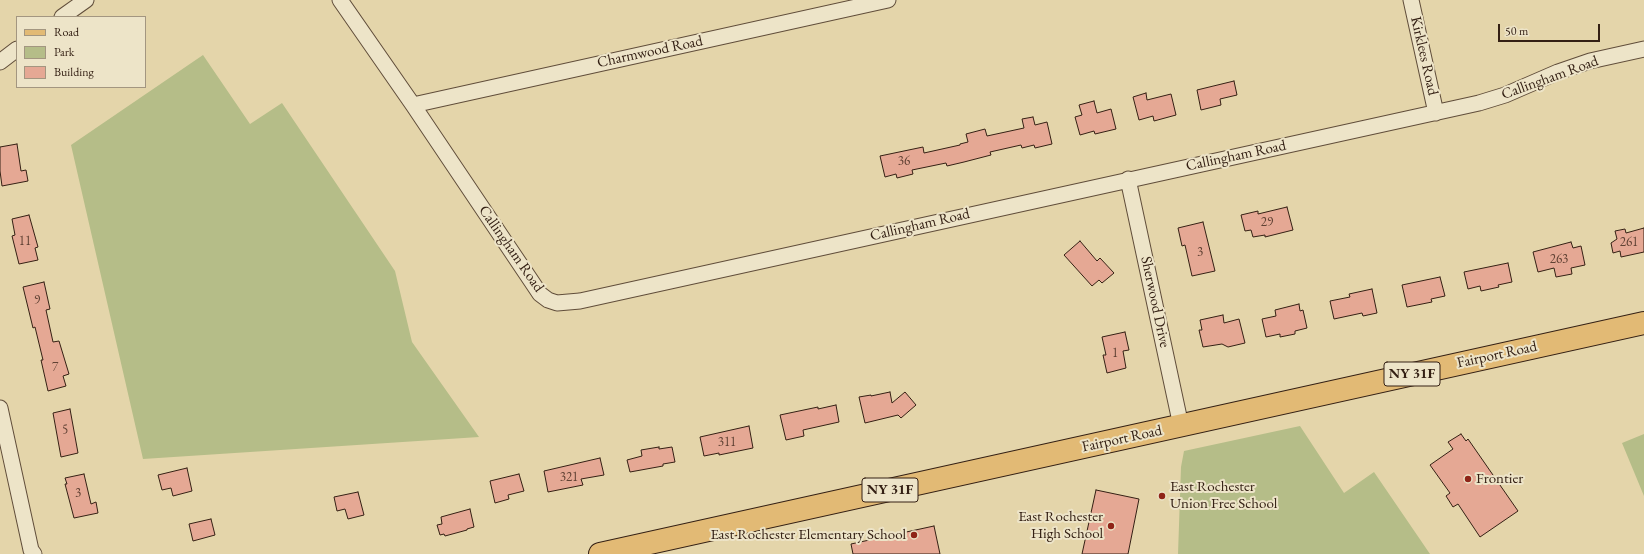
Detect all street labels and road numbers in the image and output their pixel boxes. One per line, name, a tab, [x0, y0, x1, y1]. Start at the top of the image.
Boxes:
street label: Kirklees Road	[1406, 15, 1442, 97]
street label: Charmwood Road	[596, 32, 704, 72]
street label: Callingham Road	[1499, 52, 1601, 104]
street label: Callingham Road	[1184, 137, 1288, 175]
street label: Callingham Road	[474, 202, 548, 296]
street label: Callingham Road	[868, 205, 972, 245]
street label: Sherwood Drive	[1137, 255, 1173, 349]
street label: Fairport Road	[1455, 338, 1539, 372]
road number: NY 31F	[1384, 362, 1440, 386]
street label: Fairport Road	[1080, 422, 1164, 456]
road number: NY 31F	[862, 478, 918, 502]

